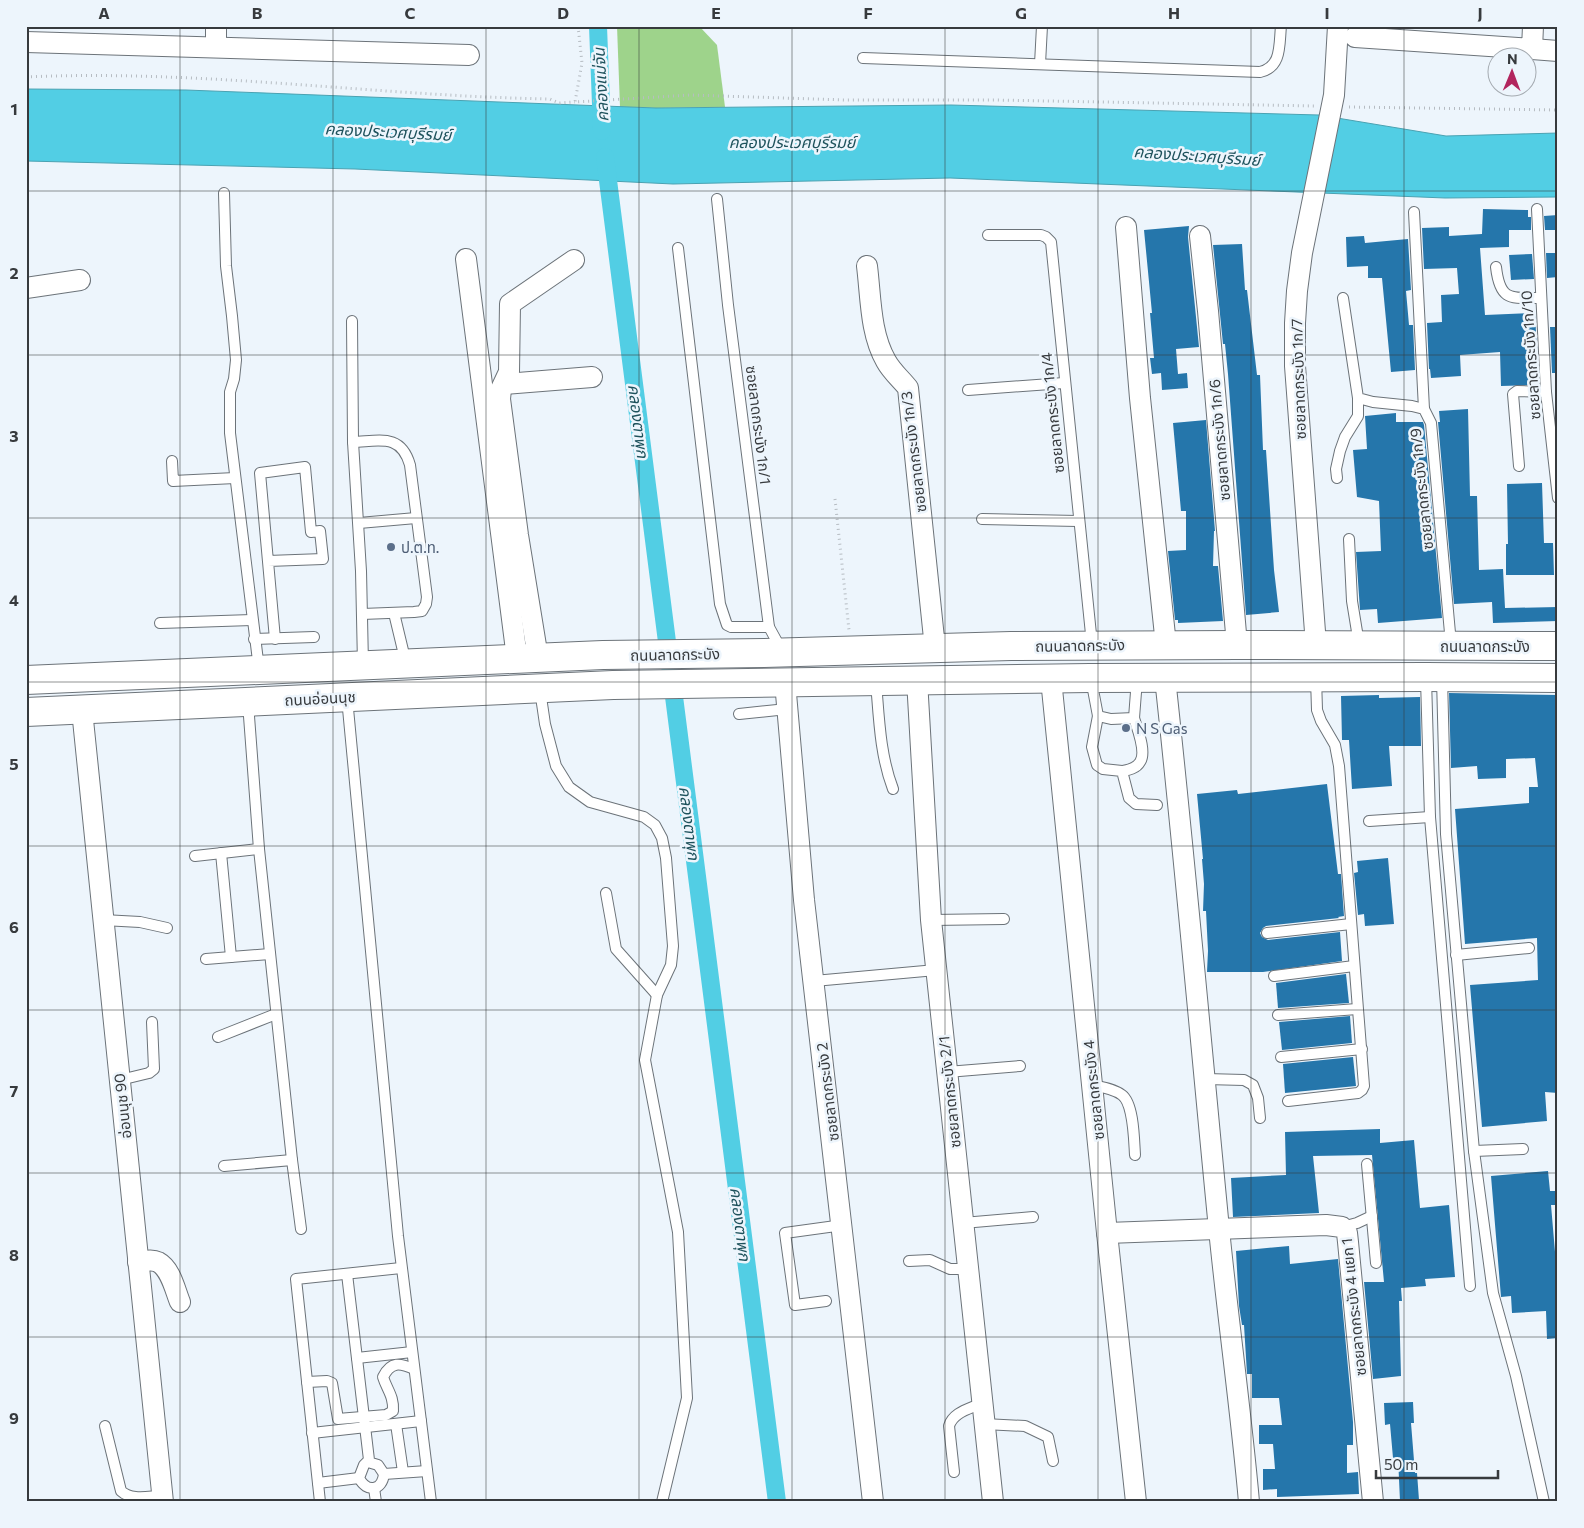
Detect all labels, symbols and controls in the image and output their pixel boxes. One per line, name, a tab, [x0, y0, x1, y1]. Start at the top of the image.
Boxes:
text: A	[98, 3, 110, 22]
text: B	[252, 3, 263, 22]
text: C	[405, 3, 416, 22]
text: D	[557, 3, 569, 22]
text: E	[711, 3, 721, 22]
text: F	[863, 3, 873, 22]
text: G	[1015, 3, 1027, 22]
text: H	[1168, 3, 1180, 22]
text: I	[1324, 3, 1330, 22]
text: J	[1477, 3, 1483, 22]
water label: คลองแม่จัน	[589, 46, 611, 122]
north arrow	[1486, 48, 1536, 98]
text: N	[1507, 50, 1518, 67]
text: 1	[10, 99, 18, 118]
water label: คลองประเวศบุรีรมย์	[324, 118, 455, 146]
water label: คลองประเวศบุรีรมย์	[729, 132, 858, 153]
water label: คลองประเวศบุรีรมย์	[1133, 141, 1264, 171]
text: 2	[9, 263, 19, 282]
street label: ซอยลาดกระบัง 1ก/10	[1517, 290, 1543, 420]
street label: ซอยลาดกระบัง 1ก/7	[1287, 318, 1309, 440]
street label: ซอยลาดกระบัง 1ก/4	[1037, 352, 1067, 474]
street label: ซอยลาดกระบัง 1ก/1	[743, 365, 775, 485]
street label: ซอยลาดกระบัง 1ก/6	[1205, 378, 1233, 502]
water label: คลองตาพุก	[623, 383, 653, 461]
street label: ซอยลาดกระบัง 1ก/3	[897, 390, 929, 514]
text: 3	[9, 426, 19, 445]
street label: ซอยลาดกระบัง 1ก/9	[1406, 427, 1436, 551]
place label: ป.ต.ท.	[401, 538, 439, 556]
marker: ป.ต.ท.	[385, 541, 397, 553]
text: 4	[9, 590, 19, 609]
street label: ถนนลาดกระบัง	[1035, 635, 1125, 655]
street label: ถนนลาดกระบัง	[1440, 637, 1530, 655]
street label: ถนนลาดกระบัง	[630, 644, 720, 664]
street label: ถนนอ่อนนุช	[284, 687, 356, 710]
place label: N S Gas	[1136, 719, 1188, 737]
marker: N S Gas	[1120, 722, 1132, 734]
text: 5	[9, 754, 19, 773]
water label: คลองตาพุก	[674, 785, 704, 863]
text: 6	[9, 917, 19, 936]
street label: ซอยลาดกระบัง 2/1	[934, 1035, 964, 1149]
street label: ซอยลาดกระบัง 4	[1079, 1039, 1107, 1141]
street label: ซอยลาดกระบัง 2	[812, 1042, 842, 1142]
street label: อ่อนนุช 90	[110, 1072, 135, 1140]
text: 7	[10, 1081, 19, 1100]
water label: คลองตาพุก	[725, 1186, 755, 1264]
street label: ซอยลาดกระบัง 4 แยก 1	[1337, 1237, 1369, 1377]
text: 8	[9, 1245, 19, 1264]
text: 9	[9, 1408, 19, 1427]
scale bar	[1376, 1448, 1499, 1480]
text: 50 m	[1384, 1455, 1418, 1473]

